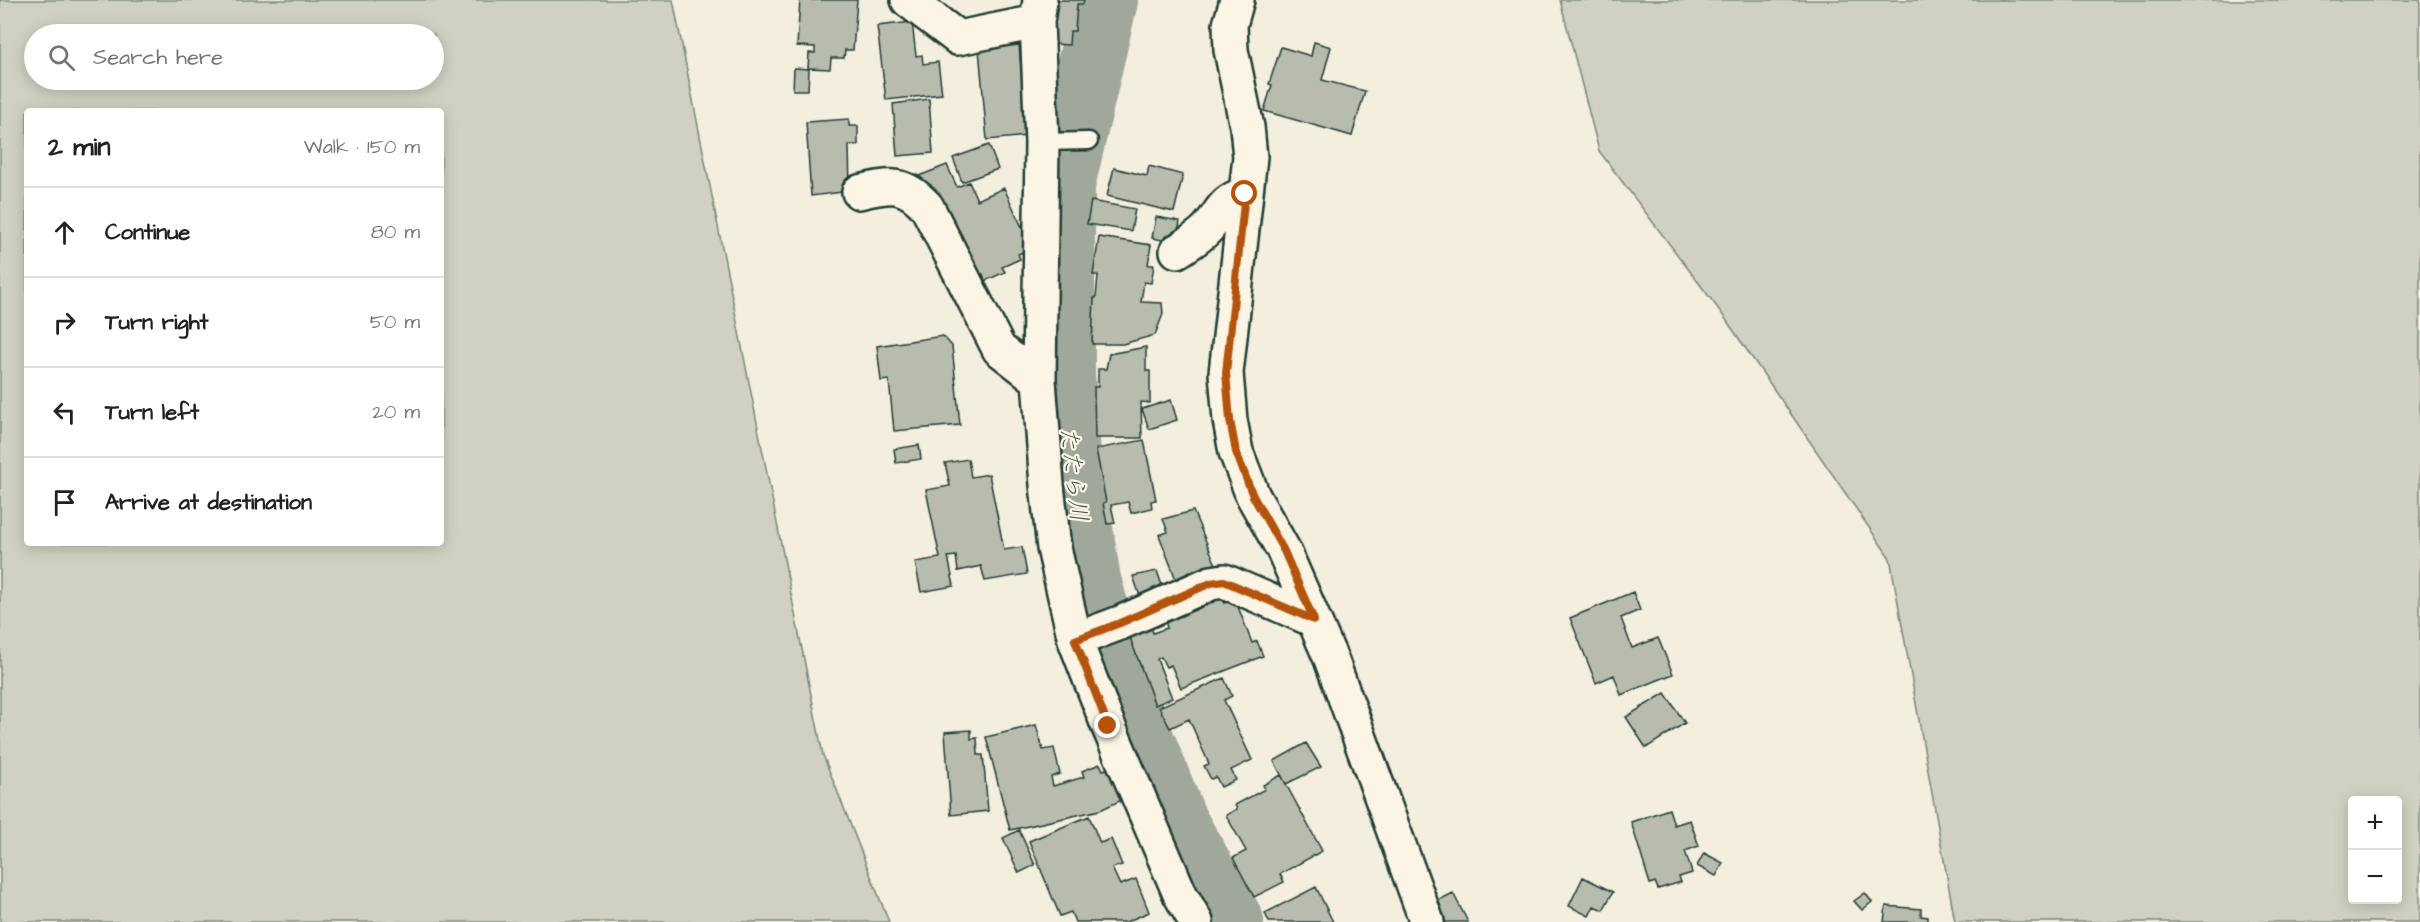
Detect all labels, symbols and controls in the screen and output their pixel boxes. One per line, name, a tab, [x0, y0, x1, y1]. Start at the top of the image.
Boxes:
search box	[24, 24, 444, 90]
icon: search	[45, 41, 78, 74]
text: Search here	[93, 42, 223, 73]
text: 2 min	[48, 129, 110, 165]
text: Walk · 150 m	[304, 133, 420, 161]
route start	[1231, 180, 1257, 206]
icon: ahead	[48, 216, 81, 249]
text: Continue	[105, 217, 190, 248]
text: 80 m	[371, 218, 420, 246]
icon: right	[48, 306, 81, 339]
text: Turn right	[105, 307, 208, 338]
text: 50 m	[370, 308, 420, 336]
icon: left	[48, 396, 81, 429]
text: Turn left	[105, 397, 199, 428]
text: 20 m	[372, 398, 420, 426]
water label: たたら川	[1050, 424, 1096, 524]
icon: arrive	[48, 486, 81, 519]
text: Arrive at destination	[105, 487, 312, 518]
route end	[1094, 712, 1120, 738]
map controls	[2348, 796, 2402, 904]
button: +	[2348, 796, 2402, 850]
button: −	[2348, 850, 2402, 904]

